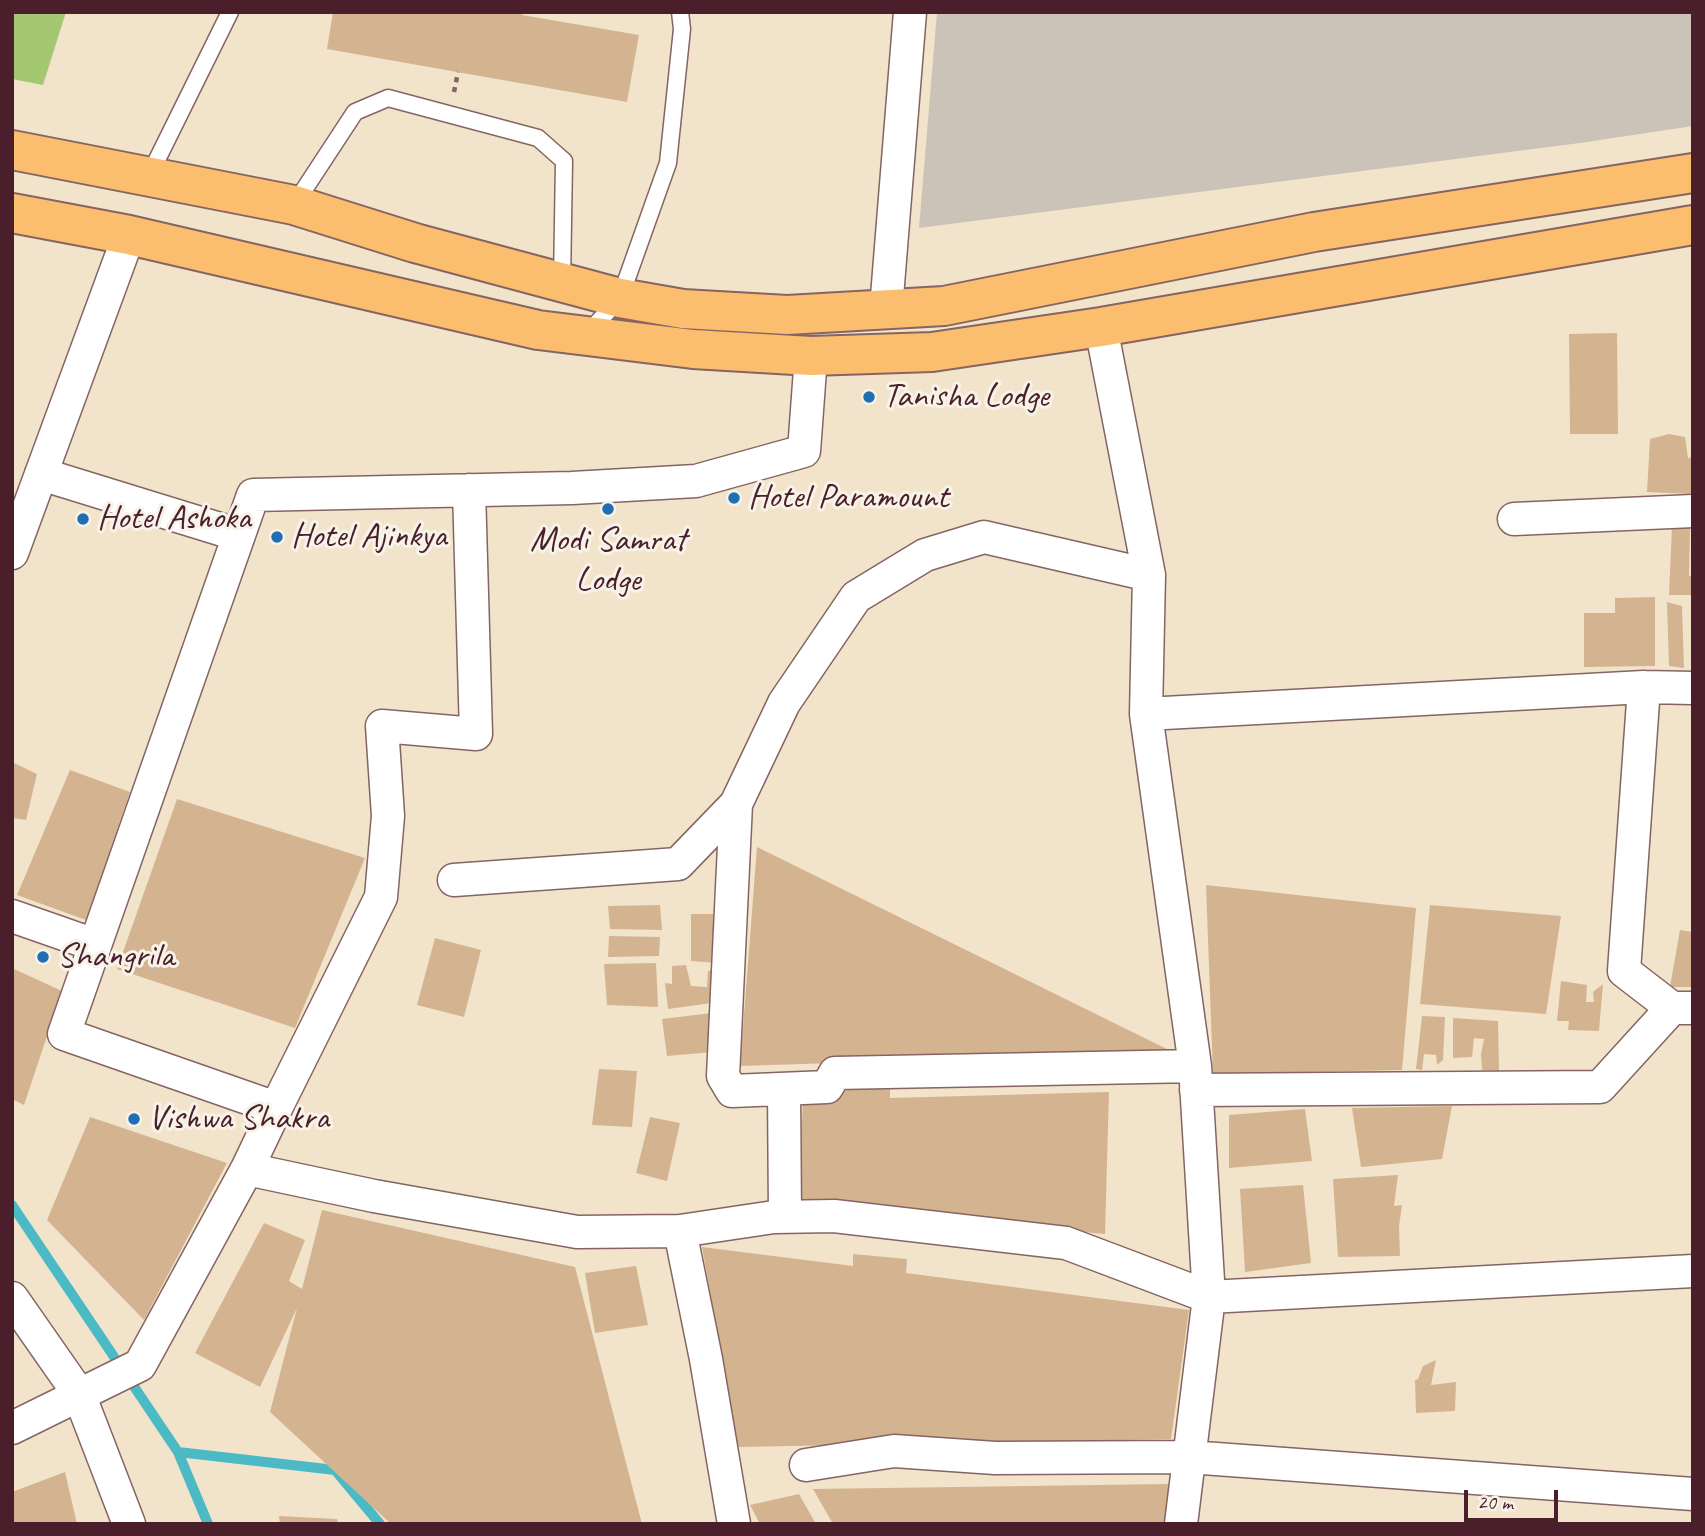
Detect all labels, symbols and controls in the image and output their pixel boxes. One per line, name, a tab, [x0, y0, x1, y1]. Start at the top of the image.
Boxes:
place label: Tanisha Lodge	[883, 376, 1049, 418]
marker: Tanisha Lodge	[861, 389, 877, 405]
place label: Hotel Paramount	[748, 477, 948, 519]
marker: Hotel Paramount	[726, 490, 742, 506]
place label: Hotel Ashoka	[97, 498, 251, 540]
marker: Modi Samrat Lodge	[600, 501, 616, 517]
marker: Hotel Ashoka	[75, 511, 91, 527]
place label: Hotel Ajinkya	[291, 516, 447, 558]
place label: Modi Samrat Lodge	[530, 520, 686, 602]
marker: Hotel Ajinkya	[269, 529, 285, 545]
place label: Shangrila	[57, 936, 174, 978]
marker: Shangrila	[35, 949, 51, 965]
place label: Vishwa Shakra	[148, 1098, 329, 1140]
marker: Vishwa Shakra	[126, 1111, 142, 1127]
scale bar	[1467, 1476, 1562, 1520]
text: 20 m	[1477, 1489, 1513, 1515]

